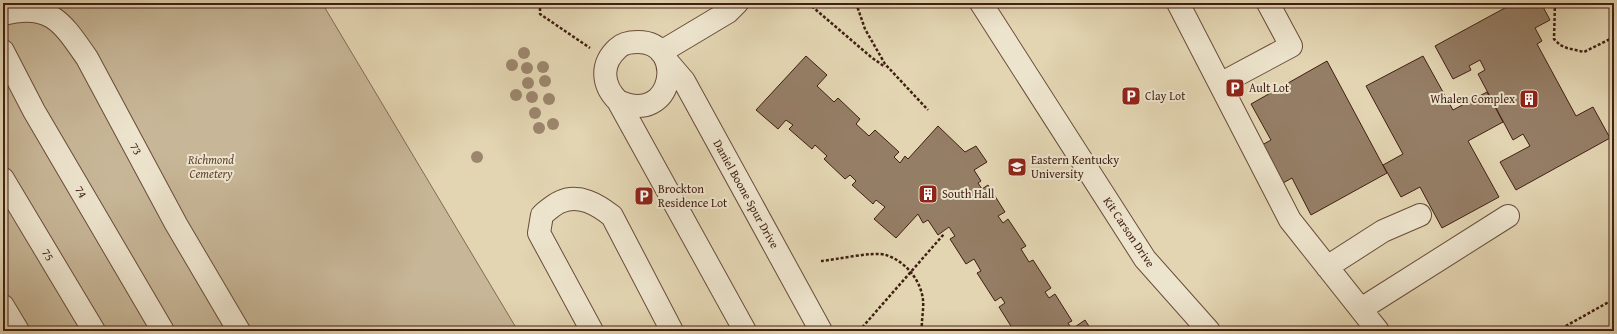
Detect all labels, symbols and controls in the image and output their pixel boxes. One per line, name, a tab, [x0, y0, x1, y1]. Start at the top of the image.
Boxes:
parking icon: Ault Lot	[1224, 77, 1246, 99]
place label: Ault Lot	[1249, 79, 1290, 96]
parking icon: Clay Lot	[1120, 85, 1142, 107]
place label: Clay Lot	[1145, 87, 1186, 104]
building icon: Whalen Complex	[1518, 88, 1540, 110]
place label: Whalen Complex	[1430, 90, 1516, 107]
street label: Daniel Boone Spur Drive	[709, 136, 784, 252]
street label: 73	[126, 140, 147, 158]
park label: Richmond Cemetery	[187, 151, 234, 182]
place label: Eastern Kentucky University	[1031, 151, 1119, 182]
school or university icon: Eastern Kentucky University	[1006, 156, 1028, 178]
place label: Brockton Residence Lot	[658, 180, 728, 211]
street label: 74	[71, 182, 92, 201]
building icon: South Hall	[917, 183, 939, 205]
parking icon: Brockton Residence Lot	[633, 185, 655, 207]
place label: South Hall	[942, 185, 995, 202]
street label: Kit Carson Drive	[1100, 193, 1160, 271]
street label: 75	[38, 245, 59, 264]

